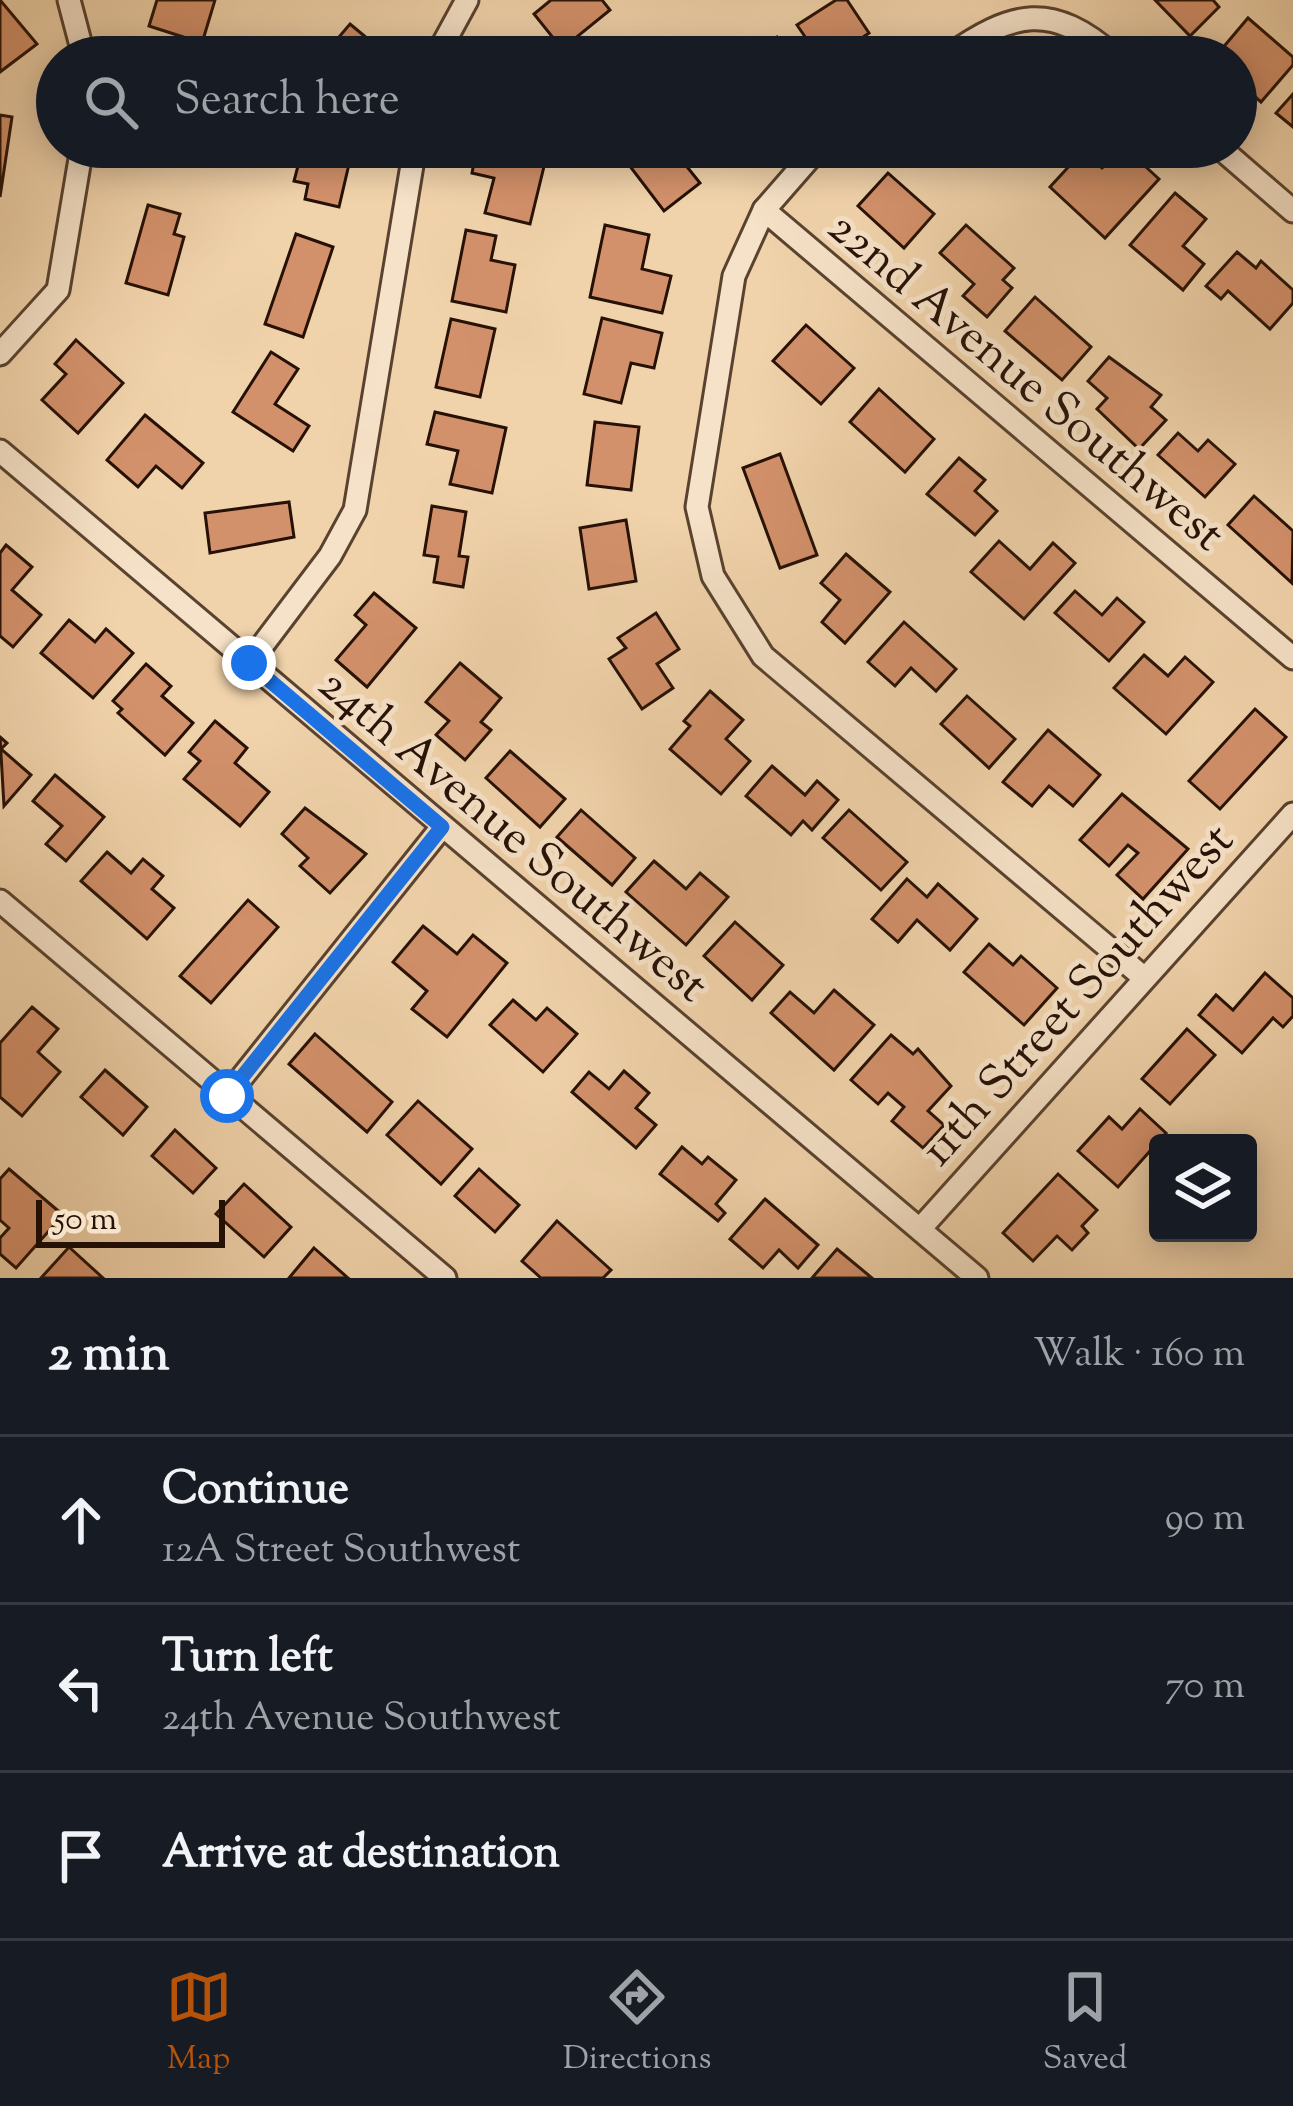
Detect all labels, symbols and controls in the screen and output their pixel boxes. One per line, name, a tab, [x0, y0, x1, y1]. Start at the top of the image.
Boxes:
search box	[36, 36, 1257, 168]
icon: search	[78, 69, 144, 135]
text: Search here	[174, 70, 400, 135]
street label: 22nd Avenue Southwest	[811, 196, 1238, 570]
route end	[222, 636, 276, 690]
street label: 24th Avenue Southwest	[301, 653, 721, 1021]
street label: 11th Street Southwest	[906, 810, 1252, 1183]
route start	[200, 1069, 254, 1123]
map controls	[1149, 1134, 1257, 1242]
button: layers	[1149, 1134, 1257, 1242]
scale bar	[36, 1194, 225, 1247]
text: 50 m	[54, 1197, 117, 1245]
text: 2 min	[48, 1320, 170, 1393]
text: Walk · 160 m	[1033, 1328, 1245, 1384]
text: Continue	[162, 1459, 349, 1524]
icon: ahead	[48, 1487, 114, 1553]
text: 90 m	[1165, 1492, 1245, 1548]
text: 12A Street Southwest	[162, 1524, 520, 1580]
text: Turn left	[162, 1627, 333, 1692]
icon: left	[48, 1655, 114, 1721]
text: 70 m	[1165, 1660, 1245, 1716]
text: 24th Avenue Southwest	[162, 1692, 560, 1748]
icon: arrive	[48, 1823, 114, 1889]
text: Arrive at destination	[162, 1823, 560, 1888]
tab: Map	[166, 1964, 232, 2084]
tab: Directions	[563, 1964, 712, 2084]
tab: Saved	[1043, 1964, 1127, 2084]

